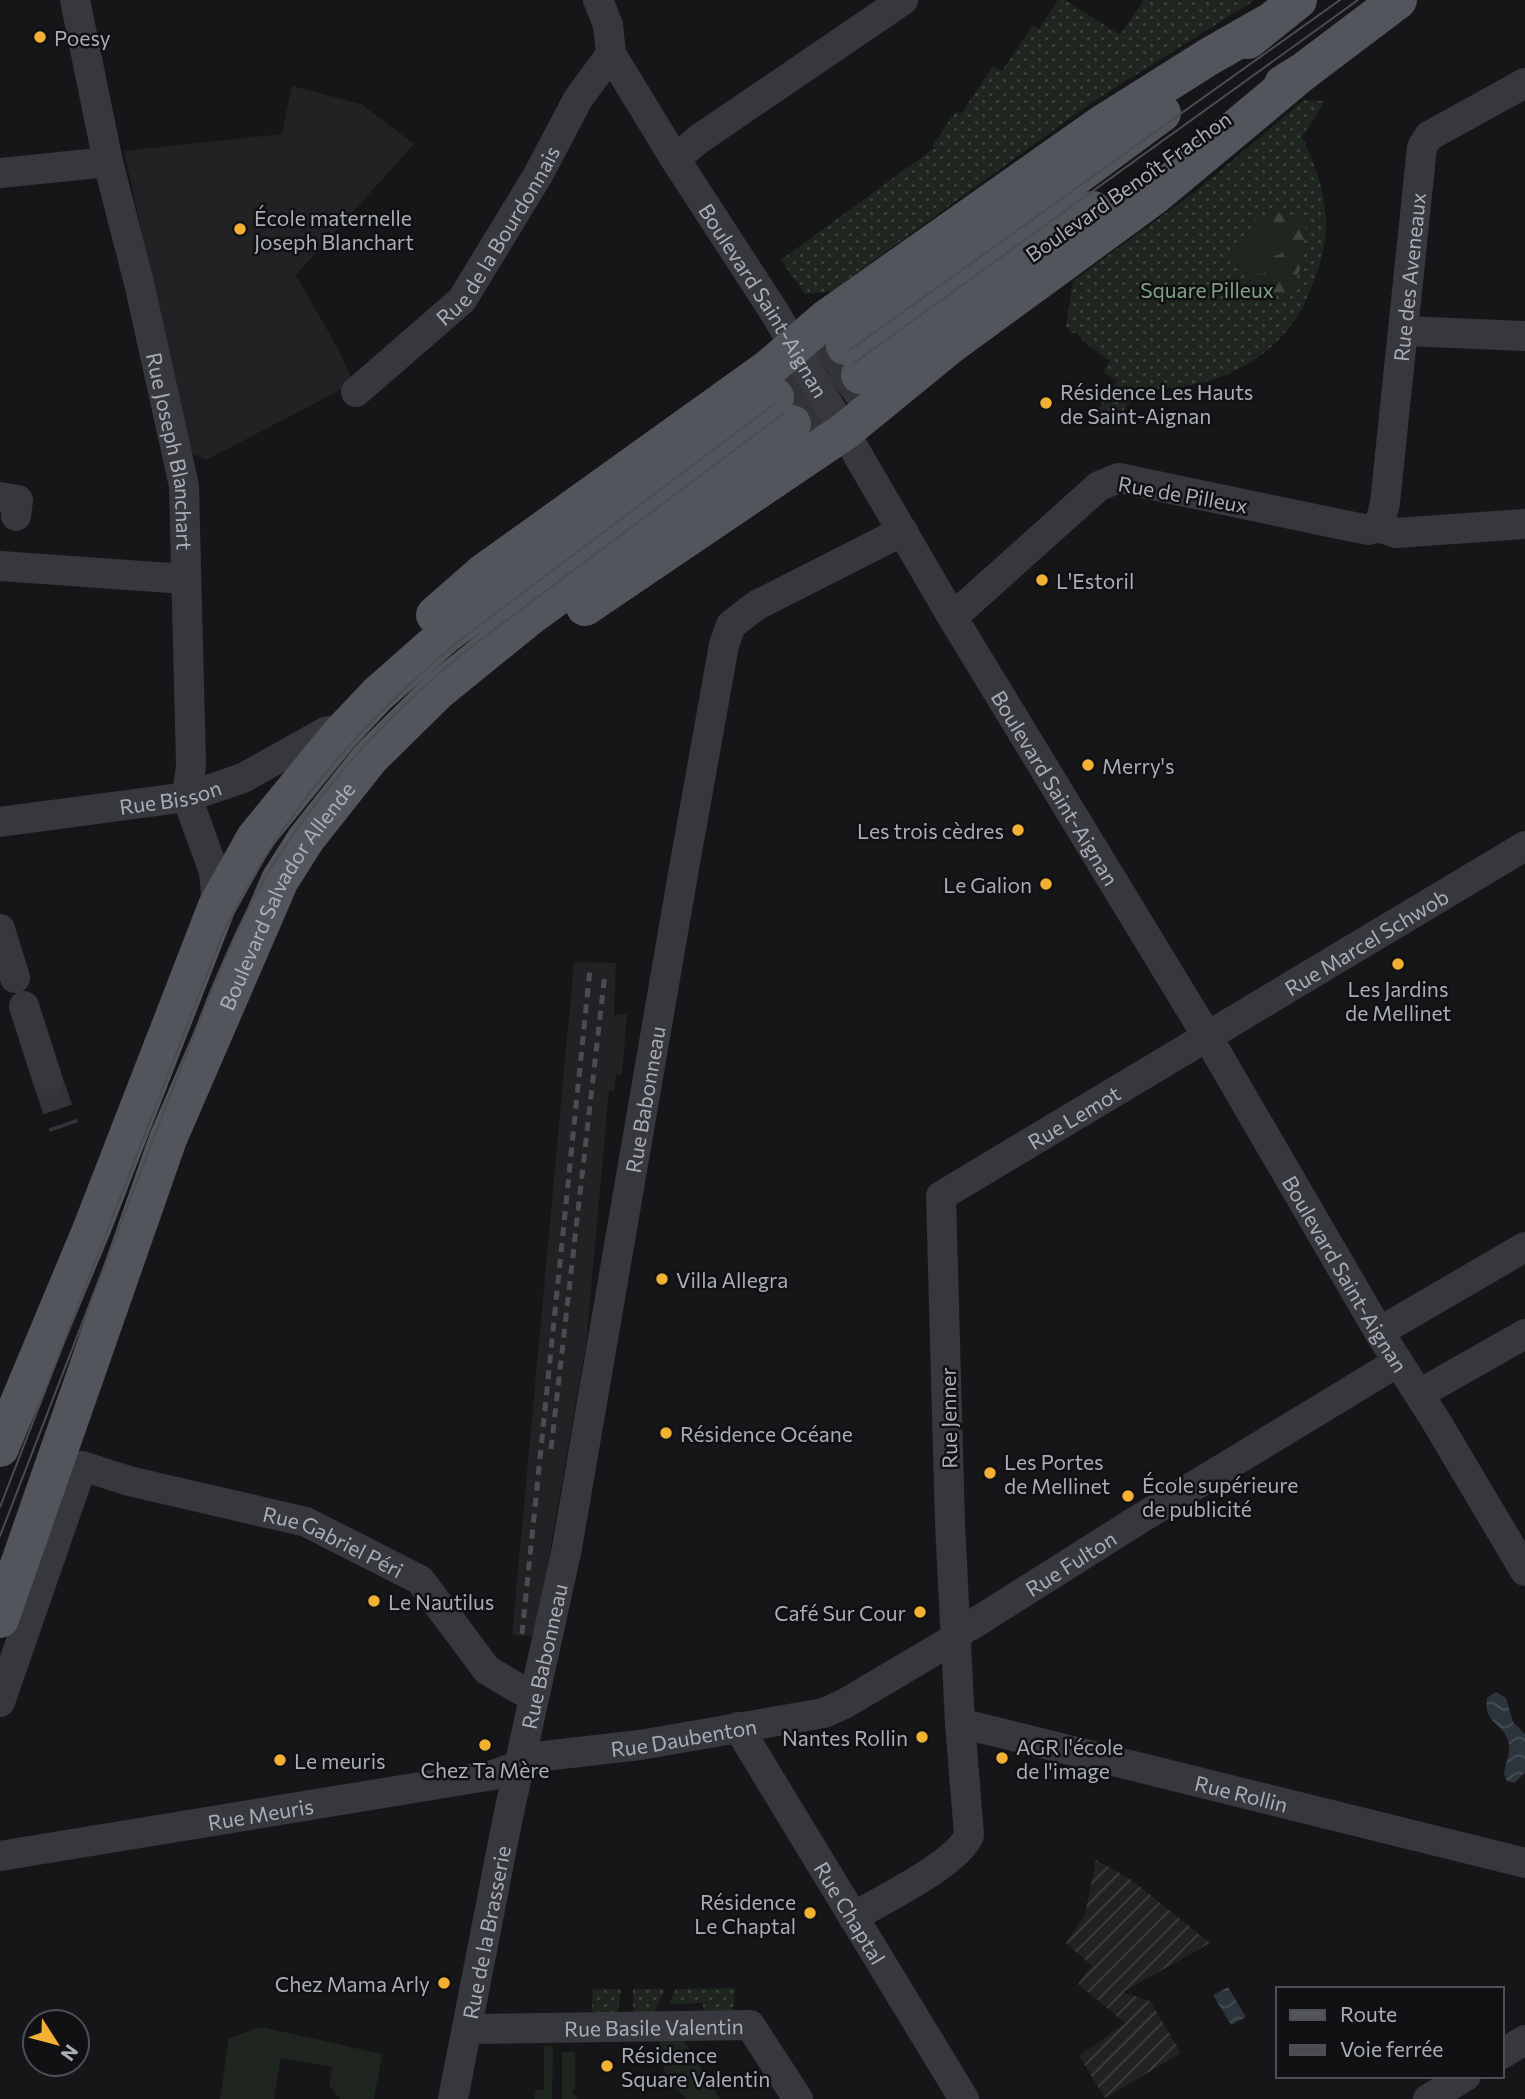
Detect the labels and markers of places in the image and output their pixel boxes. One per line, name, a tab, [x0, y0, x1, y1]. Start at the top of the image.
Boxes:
place label: Poesy	[54, 25, 111, 50]
marker: Poesy	[32, 29, 48, 45]
place label: École maternelle Joseph Blanchart	[254, 205, 414, 254]
marker: École maternelle Joseph Blanchart	[232, 221, 248, 237]
place label: Résidence Les Hauts de Saint-Aignan	[1060, 379, 1253, 428]
marker: Résidence Les Hauts de Saint-Aignan	[1038, 395, 1054, 411]
place label: L'Estoril	[1056, 568, 1134, 593]
marker: L'Estoril	[1034, 572, 1050, 588]
place label: Merry's	[1102, 753, 1175, 778]
marker: Merry's	[1080, 757, 1096, 773]
place label: Les trois cèdres	[857, 818, 1004, 843]
marker: Les trois cèdres	[1010, 822, 1026, 838]
place label: Le Galion	[943, 872, 1032, 897]
marker: Le Galion	[1038, 876, 1054, 892]
marker: Les Jardins de Mellinet	[1390, 956, 1406, 972]
place label: Les Jardins de Mellinet	[1345, 976, 1451, 1025]
place label: Villa Allegra	[676, 1267, 788, 1292]
marker: Villa Allegra	[654, 1271, 670, 1287]
place label: Résidence Océane	[680, 1421, 853, 1446]
marker: Résidence Océane	[658, 1425, 674, 1441]
place label: Les Portes de Mellinet	[1004, 1449, 1110, 1498]
marker: Les Portes de Mellinet	[982, 1465, 998, 1481]
place label: École supérieure de publicité	[1142, 1472, 1298, 1521]
marker: École supérieure de publicité	[1120, 1488, 1136, 1504]
place label: Le Nautilus	[388, 1589, 494, 1614]
marker: Le Nautilus	[366, 1593, 382, 1609]
place label: Café Sur Cour	[774, 1600, 906, 1625]
marker: Café Sur Cour	[912, 1604, 928, 1620]
place label: Nantes Rollin	[782, 1725, 908, 1750]
marker: Nantes Rollin	[914, 1729, 930, 1745]
place label: AGR l'école de l'image	[1016, 1734, 1123, 1783]
marker: Chez Ta Mère	[477, 1737, 493, 1753]
place label: Le meuris	[294, 1748, 386, 1773]
marker: AGR l'école de l'image	[994, 1750, 1010, 1766]
marker: Le meuris	[272, 1752, 288, 1768]
place label: Chez Ta Mère	[421, 1757, 549, 1782]
place label: Résidence Le Chaptal	[694, 1889, 796, 1938]
marker: Résidence Le Chaptal	[802, 1905, 818, 1921]
place label: Chez Mama Arly	[275, 1971, 430, 1996]
marker: Chez Mama Arly	[436, 1975, 452, 1991]
place label: Résidence Square Valentin	[621, 2042, 770, 2091]
marker: Résidence Square Valentin	[599, 2058, 615, 2074]

